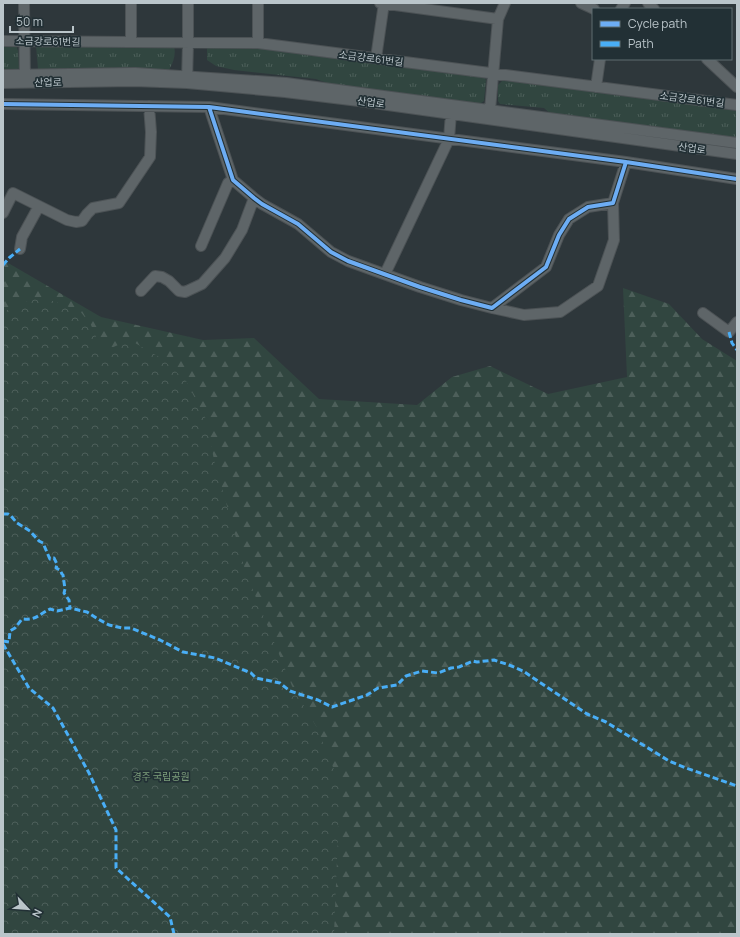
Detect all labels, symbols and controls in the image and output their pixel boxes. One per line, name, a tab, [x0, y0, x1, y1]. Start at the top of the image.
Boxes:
scale bar	[10, 8, 73, 34]
legend	[592, 8, 732, 60]
text: 50 m	[16, 13, 43, 30]
text: Cycle path	[628, 15, 687, 32]
street label: 소금강로61번길	[15, 33, 81, 49]
text: Path	[628, 35, 654, 52]
street label: 소금강로61번길	[338, 47, 404, 69]
street label: 산업로	[34, 75, 62, 89]
street label: 소금강로61번길	[659, 88, 725, 110]
street label: 산업로	[356, 93, 386, 111]
street label: 산업로	[677, 139, 707, 157]
park label: 경주 국립공원	[132, 769, 190, 783]
north arrow	[8, 889, 48, 929]
text: N	[29, 907, 46, 921]

